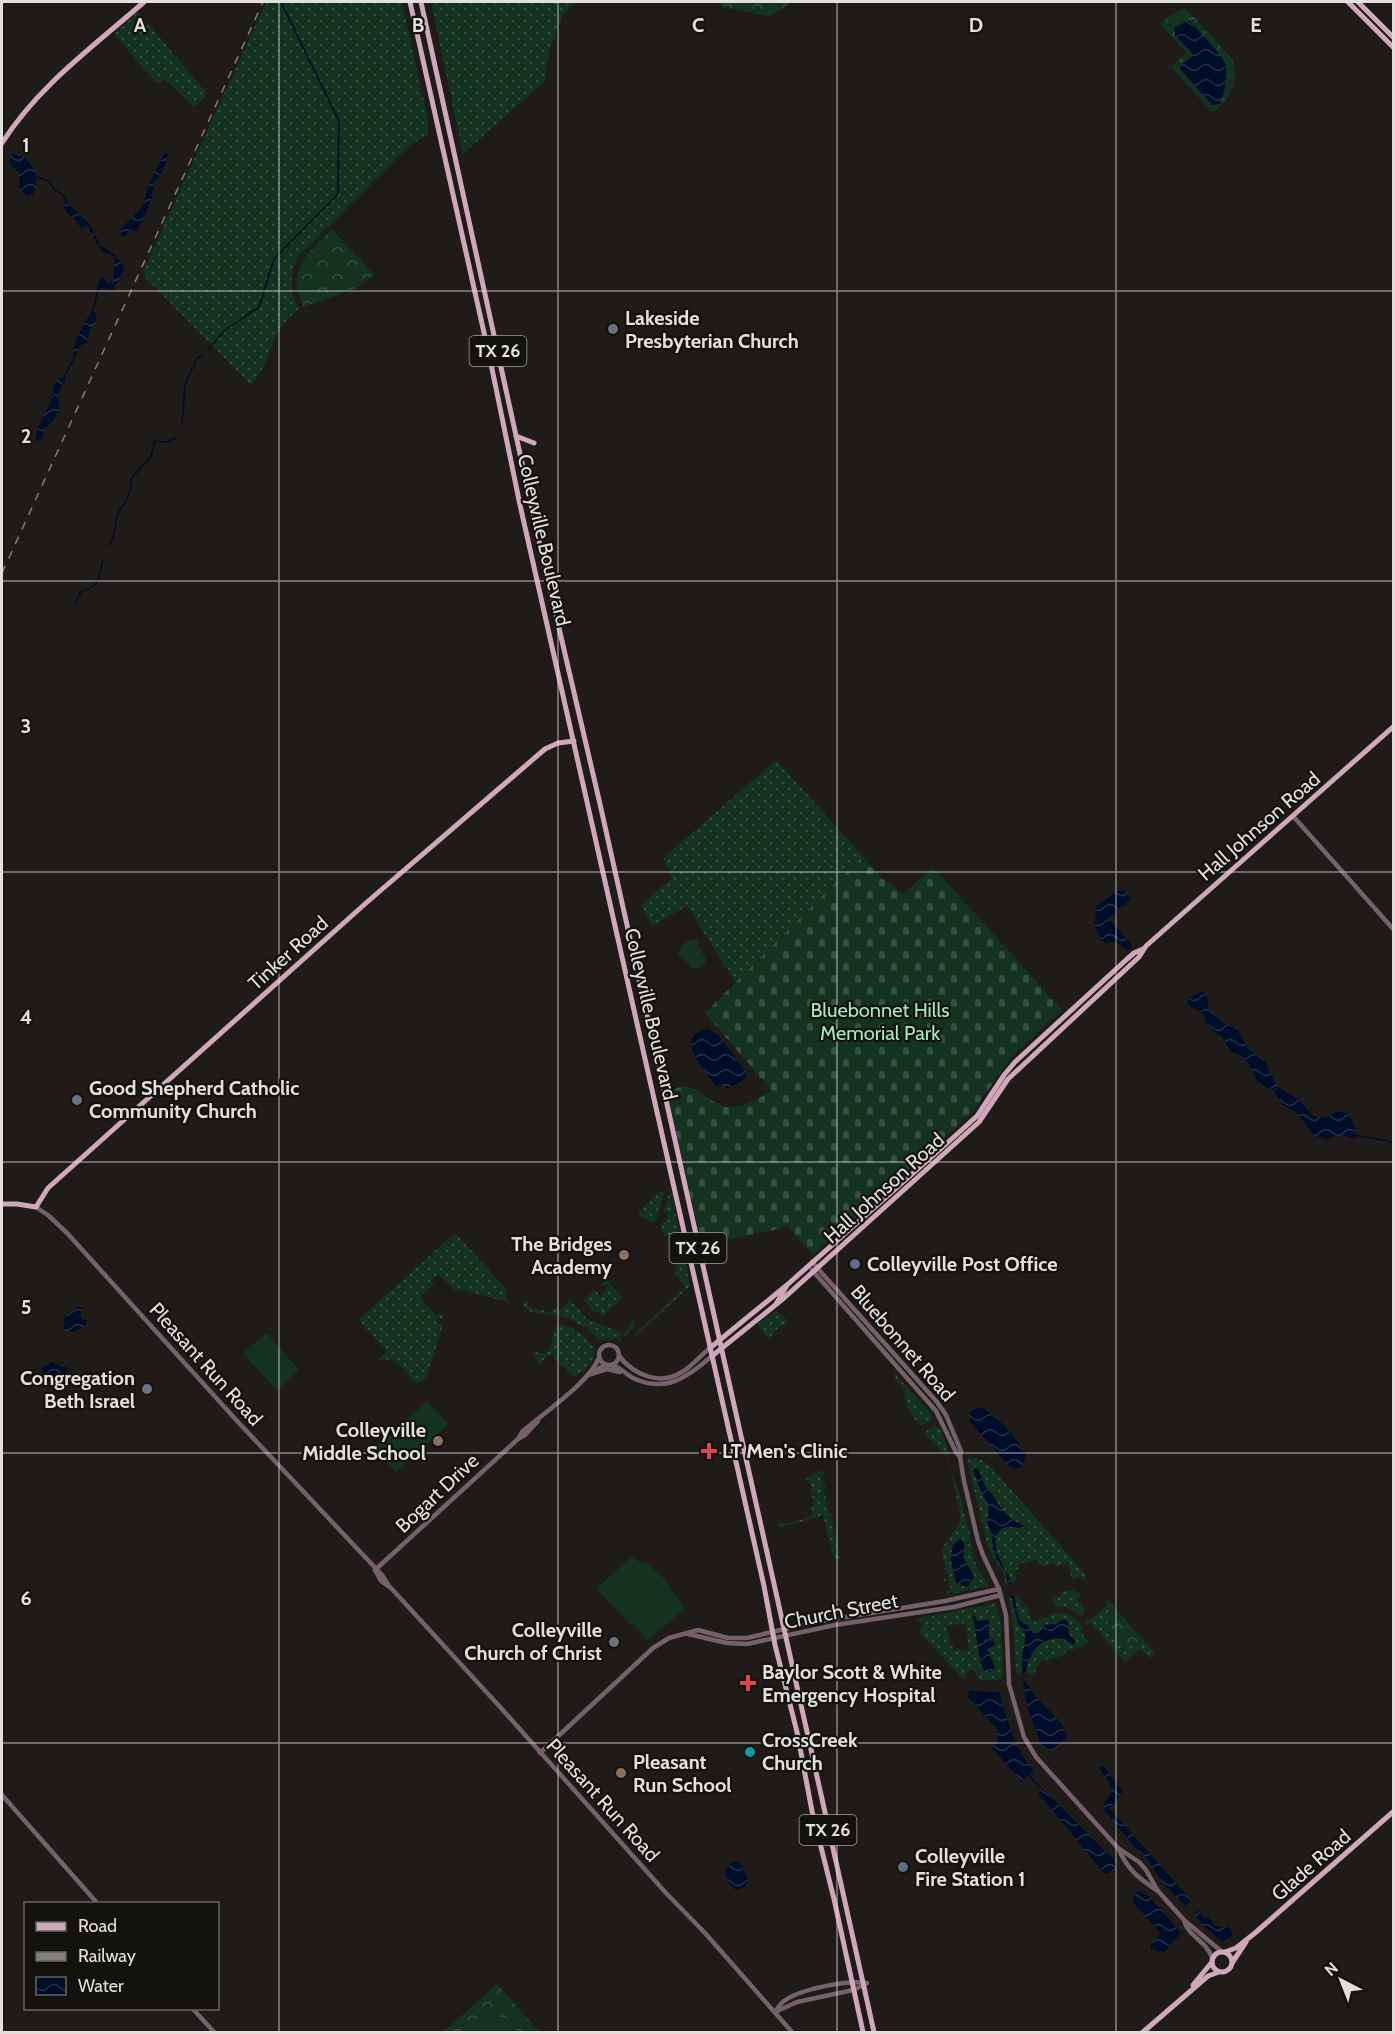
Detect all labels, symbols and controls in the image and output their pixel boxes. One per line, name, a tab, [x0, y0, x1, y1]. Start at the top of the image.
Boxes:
text: A	[134, 13, 147, 37]
text: B	[412, 13, 424, 37]
text: C	[692, 13, 704, 37]
text: D	[969, 13, 983, 37]
text: E	[1250, 13, 1262, 37]
text: 1	[22, 133, 30, 157]
place label: Lakeside Presbyterian Church	[625, 306, 799, 353]
marker: Lakeside Presbyterian Church	[606, 322, 620, 336]
road number: TX 26	[470, 336, 526, 366]
text: 2	[21, 424, 31, 448]
street label: Colleyville Boulevard	[513, 452, 575, 628]
text: 3	[21, 714, 31, 738]
street label: Hall Johnson Road	[1193, 767, 1325, 885]
street label: Tinker Road	[243, 911, 333, 995]
street label: Colleyville Boulevard	[620, 926, 682, 1102]
park label: Bluebonnet Hills Memorial Park	[810, 998, 950, 1045]
text: 4	[20, 1005, 32, 1029]
place label: Good Shepherd Catholic Community Church	[89, 1076, 299, 1123]
marker: Good Shepherd Catholic Community Church	[70, 1093, 84, 1107]
street label: Hall Johnson Road	[819, 1128, 949, 1248]
place label: The Bridges Academy	[511, 1232, 612, 1279]
road number: TX 26	[670, 1233, 726, 1263]
marker: The Bridges Academy	[617, 1248, 631, 1262]
place label: Colleyville Post Office	[867, 1252, 1058, 1276]
marker: Colleyville Post Office	[848, 1257, 862, 1271]
street label: Bluebonnet Road	[846, 1280, 960, 1406]
text: 5	[21, 1295, 31, 1319]
street label: Pleasant Run Road	[144, 1298, 268, 1430]
place label: Congregation Beth Israel	[20, 1366, 135, 1413]
marker: Congregation Beth Israel	[140, 1382, 154, 1396]
place label: Colleyville Middle School	[302, 1418, 426, 1465]
marker: Colleyville Middle School	[431, 1434, 445, 1448]
place label: LT Men's Clinic	[722, 1439, 847, 1463]
marker: LT Men's Clinic	[700, 1442, 718, 1460]
street label: Bogart Drive	[390, 1448, 484, 1538]
text: 6	[20, 1586, 32, 1610]
street label: Church Street	[782, 1588, 900, 1634]
place label: Colleyville Church of Christ	[464, 1618, 602, 1665]
marker: Colleyville Church of Christ	[607, 1635, 621, 1649]
place label: Baylor Scott & White Emergency Hospital	[762, 1660, 942, 1707]
marker: Baylor Scott & White Emergency Hospital	[739, 1674, 757, 1692]
place label: CrossCreek Church	[762, 1728, 858, 1775]
street label: Pleasant Run Road	[541, 1734, 665, 1866]
marker: CrossCreek Church	[743, 1745, 757, 1759]
place label: Pleasant Run School	[633, 1750, 732, 1797]
marker: Pleasant Run School	[614, 1766, 628, 1780]
road number: TX 26	[800, 1815, 856, 1845]
street label: Glade Road	[1267, 1824, 1355, 1906]
place label: Colleyville Fire Station 1	[915, 1844, 1025, 1891]
marker: Colleyville Fire Station 1	[896, 1860, 910, 1874]
legend	[24, 1902, 219, 2010]
text: Road	[78, 1915, 117, 1937]
text: Railway	[78, 1945, 136, 1967]
north arrow	[1311, 1950, 1371, 2010]
text: N	[1321, 1958, 1342, 1980]
text: Water	[78, 1975, 124, 1997]

